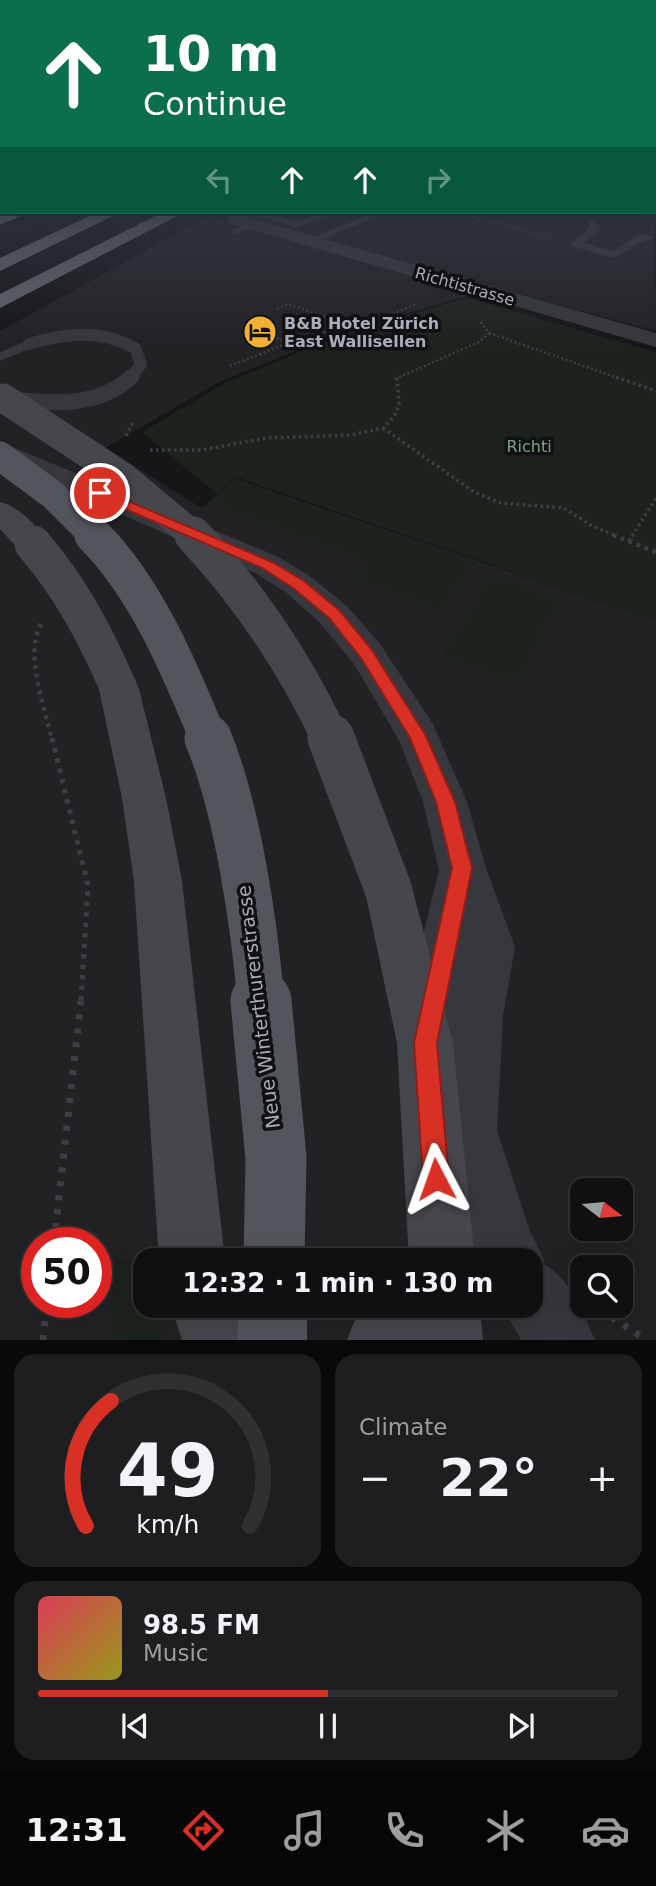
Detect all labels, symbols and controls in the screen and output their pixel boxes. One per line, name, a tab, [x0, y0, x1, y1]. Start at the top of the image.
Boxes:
text: 10 m	[143, 26, 279, 83]
icon: ahead	[28, 28, 119, 119]
text: Continue	[143, 85, 287, 123]
icon: left	[200, 161, 238, 199]
icon: ahead	[273, 161, 311, 199]
icon: ahead	[346, 161, 384, 199]
icon: right	[419, 161, 457, 199]
street label: Richtistrasse	[413, 263, 517, 310]
hotel icon: B&B Hotel Zürich East Wallisellen	[241, 313, 279, 351]
place label: B&B Hotel Zürich East Wallisellen	[284, 314, 439, 351]
park label: Richti	[506, 437, 552, 456]
pin	[70, 463, 130, 523]
icon: arrive	[81, 474, 119, 512]
street label: Neue Winterthurerstrasse	[232, 884, 284, 1130]
position arrow	[399, 1142, 473, 1216]
north arrow	[570, 1178, 634, 1241]
map controls	[570, 1178, 633, 1318]
speed limit sign: 50	[21, 1227, 112, 1318]
button: search	[570, 1255, 633, 1318]
text: 12:32 · 1 min · 130 m	[183, 1268, 493, 1298]
text: Climate	[359, 1414, 448, 1440]
text: 49	[117, 1429, 218, 1514]
text: 22°	[439, 1448, 538, 1508]
text: −	[359, 1456, 391, 1500]
text: +	[586, 1456, 618, 1500]
text: km/h	[136, 1510, 199, 1539]
text: 98.5 FM	[143, 1610, 260, 1640]
text: Music	[143, 1640, 208, 1666]
icon: previous	[116, 1707, 154, 1745]
icon: pause	[309, 1707, 347, 1745]
icon: next	[502, 1707, 540, 1745]
icon: directions	[179, 1806, 228, 1855]
icon: music	[280, 1806, 329, 1855]
icon: phone	[380, 1806, 429, 1855]
icon: climate	[481, 1806, 530, 1855]
icon: car	[581, 1806, 630, 1855]
text: 12:31	[26, 1811, 128, 1849]

